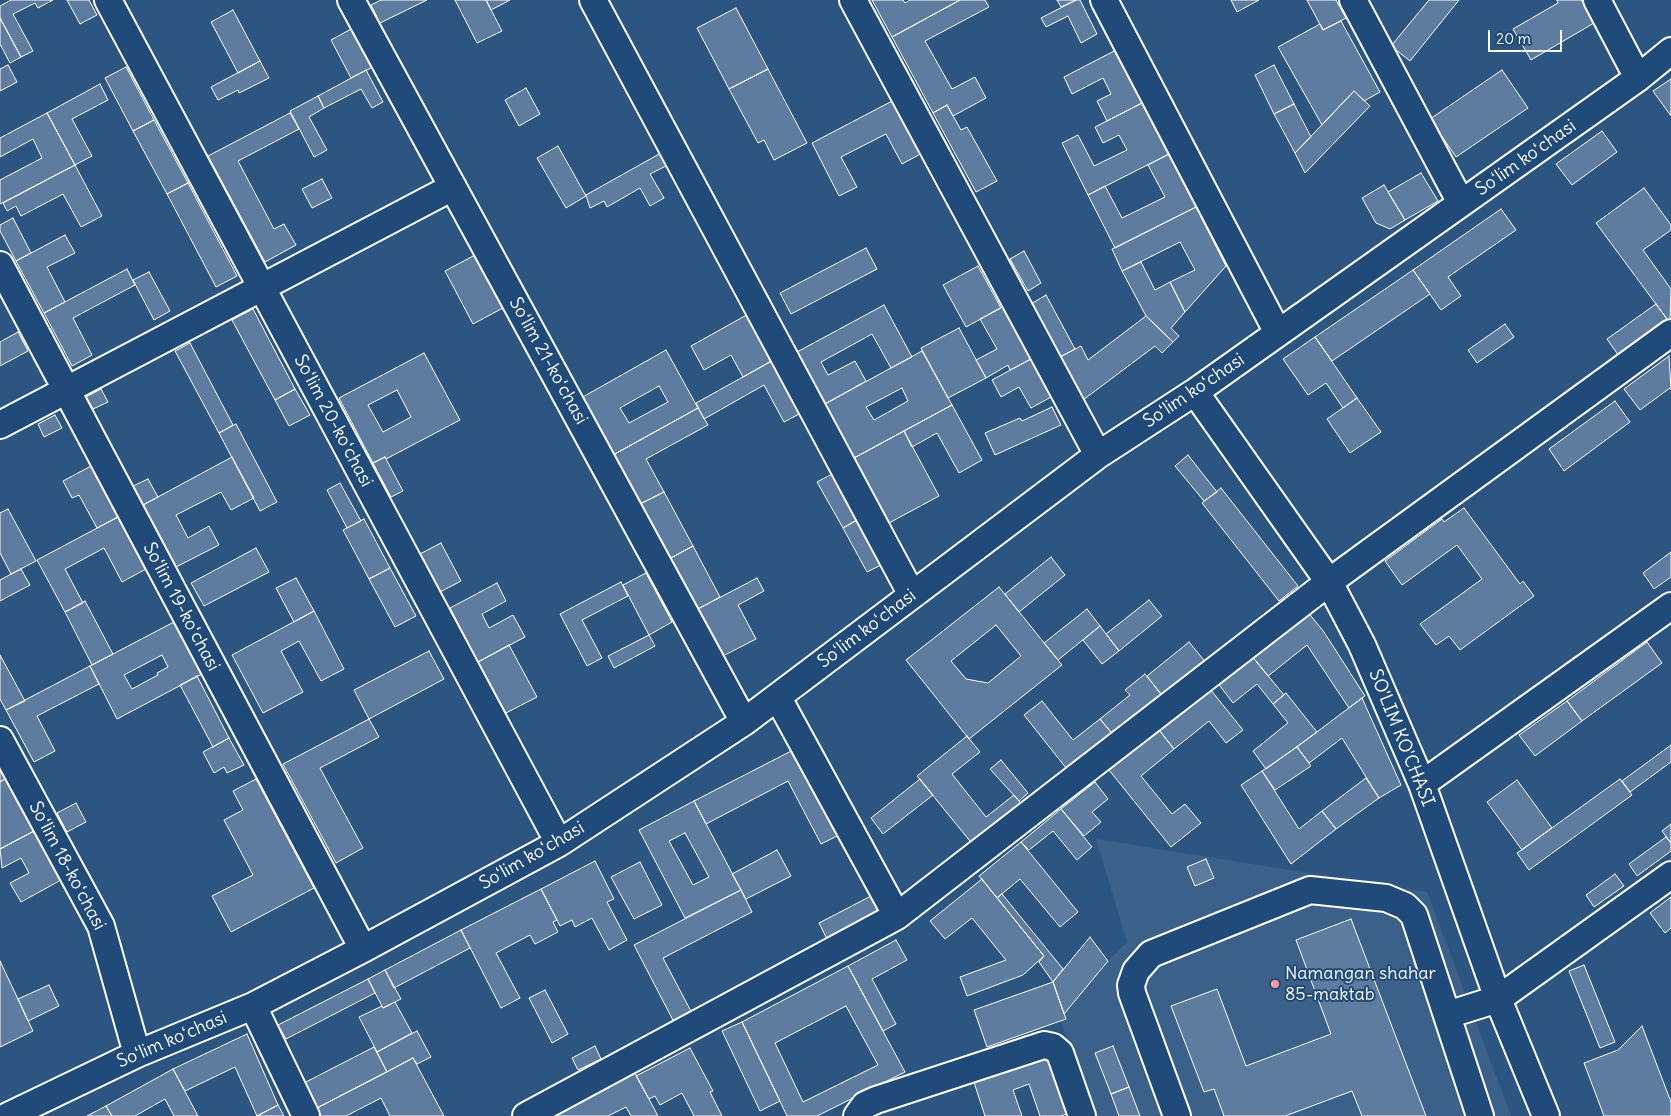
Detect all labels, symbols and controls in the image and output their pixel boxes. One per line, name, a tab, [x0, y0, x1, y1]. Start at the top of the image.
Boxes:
scale bar	[1491, 20, 1565, 52]
text: 20 m	[1496, 29, 1531, 48]
street label: Soʻlim koʻchasi	[1472, 115, 1580, 201]
street label: Soʻlim 21-koʻchasi	[504, 294, 592, 428]
street label: Soʻlim koʻchasi	[1139, 349, 1249, 433]
street label: Soʻlim 20-koʻchasi	[289, 351, 377, 491]
street label: Soʻlim 19-koʻchasi	[138, 539, 224, 675]
street label: Soʻlim koʻchasi	[814, 585, 920, 673]
street label: SO'LIM KO'CHASI	[1364, 666, 1438, 810]
street label: Soʻlim 18-koʻchasi	[24, 798, 110, 934]
street label: Soʻlim koʻchasi	[476, 817, 588, 895]
place label: Namangan shahar 85-maktab	[1285, 963, 1436, 1006]
marker: Namangan shahar 85-maktab	[1269, 978, 1281, 990]
street label: Soʻlim koʻchasi	[114, 1007, 230, 1073]

